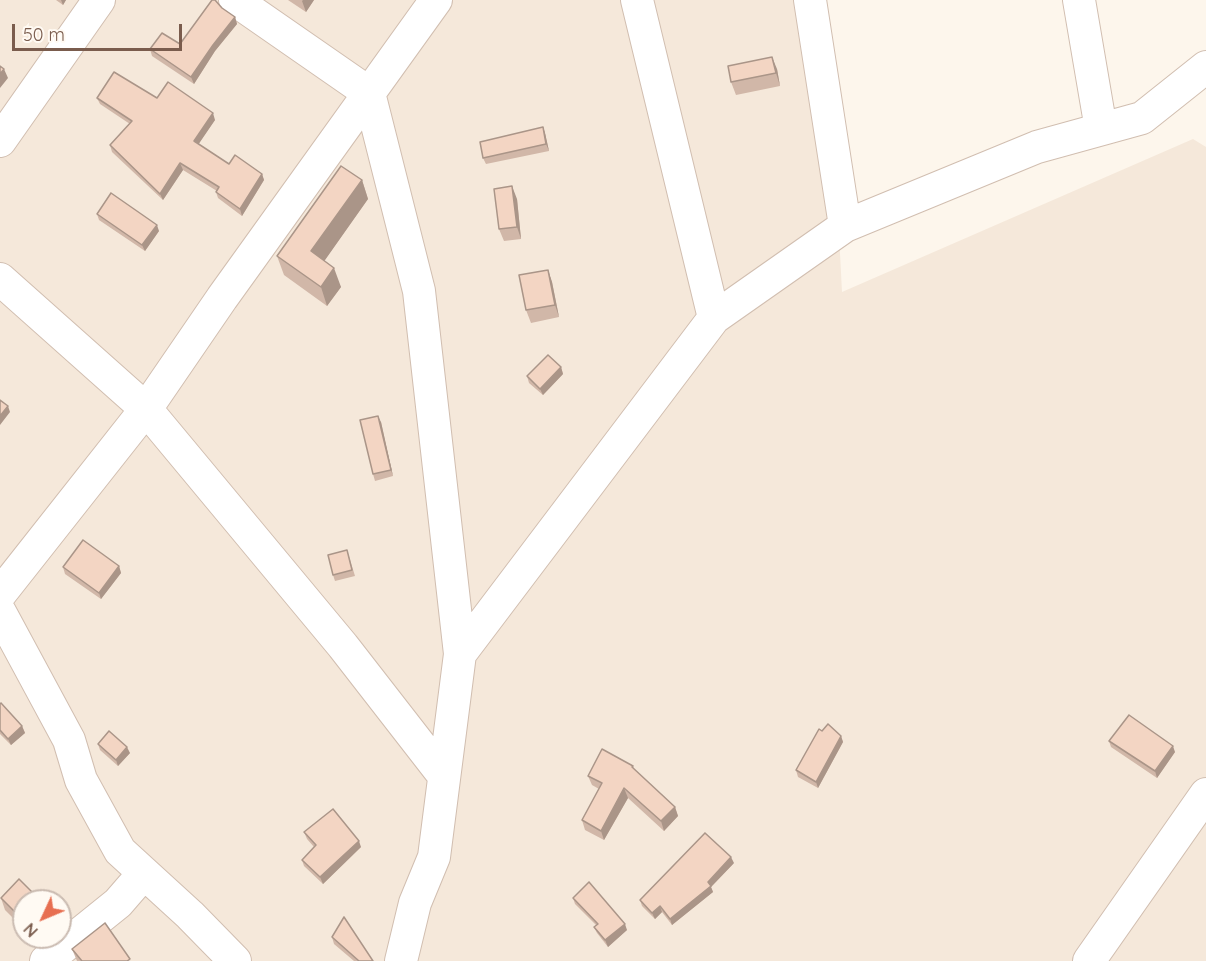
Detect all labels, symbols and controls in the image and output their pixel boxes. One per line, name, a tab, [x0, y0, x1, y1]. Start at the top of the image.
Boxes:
scale bar	[15, 12, 184, 50]
text: 50 m	[23, 23, 65, 46]
north arrow	[12, 889, 72, 949]
text: N	[19, 919, 42, 941]

